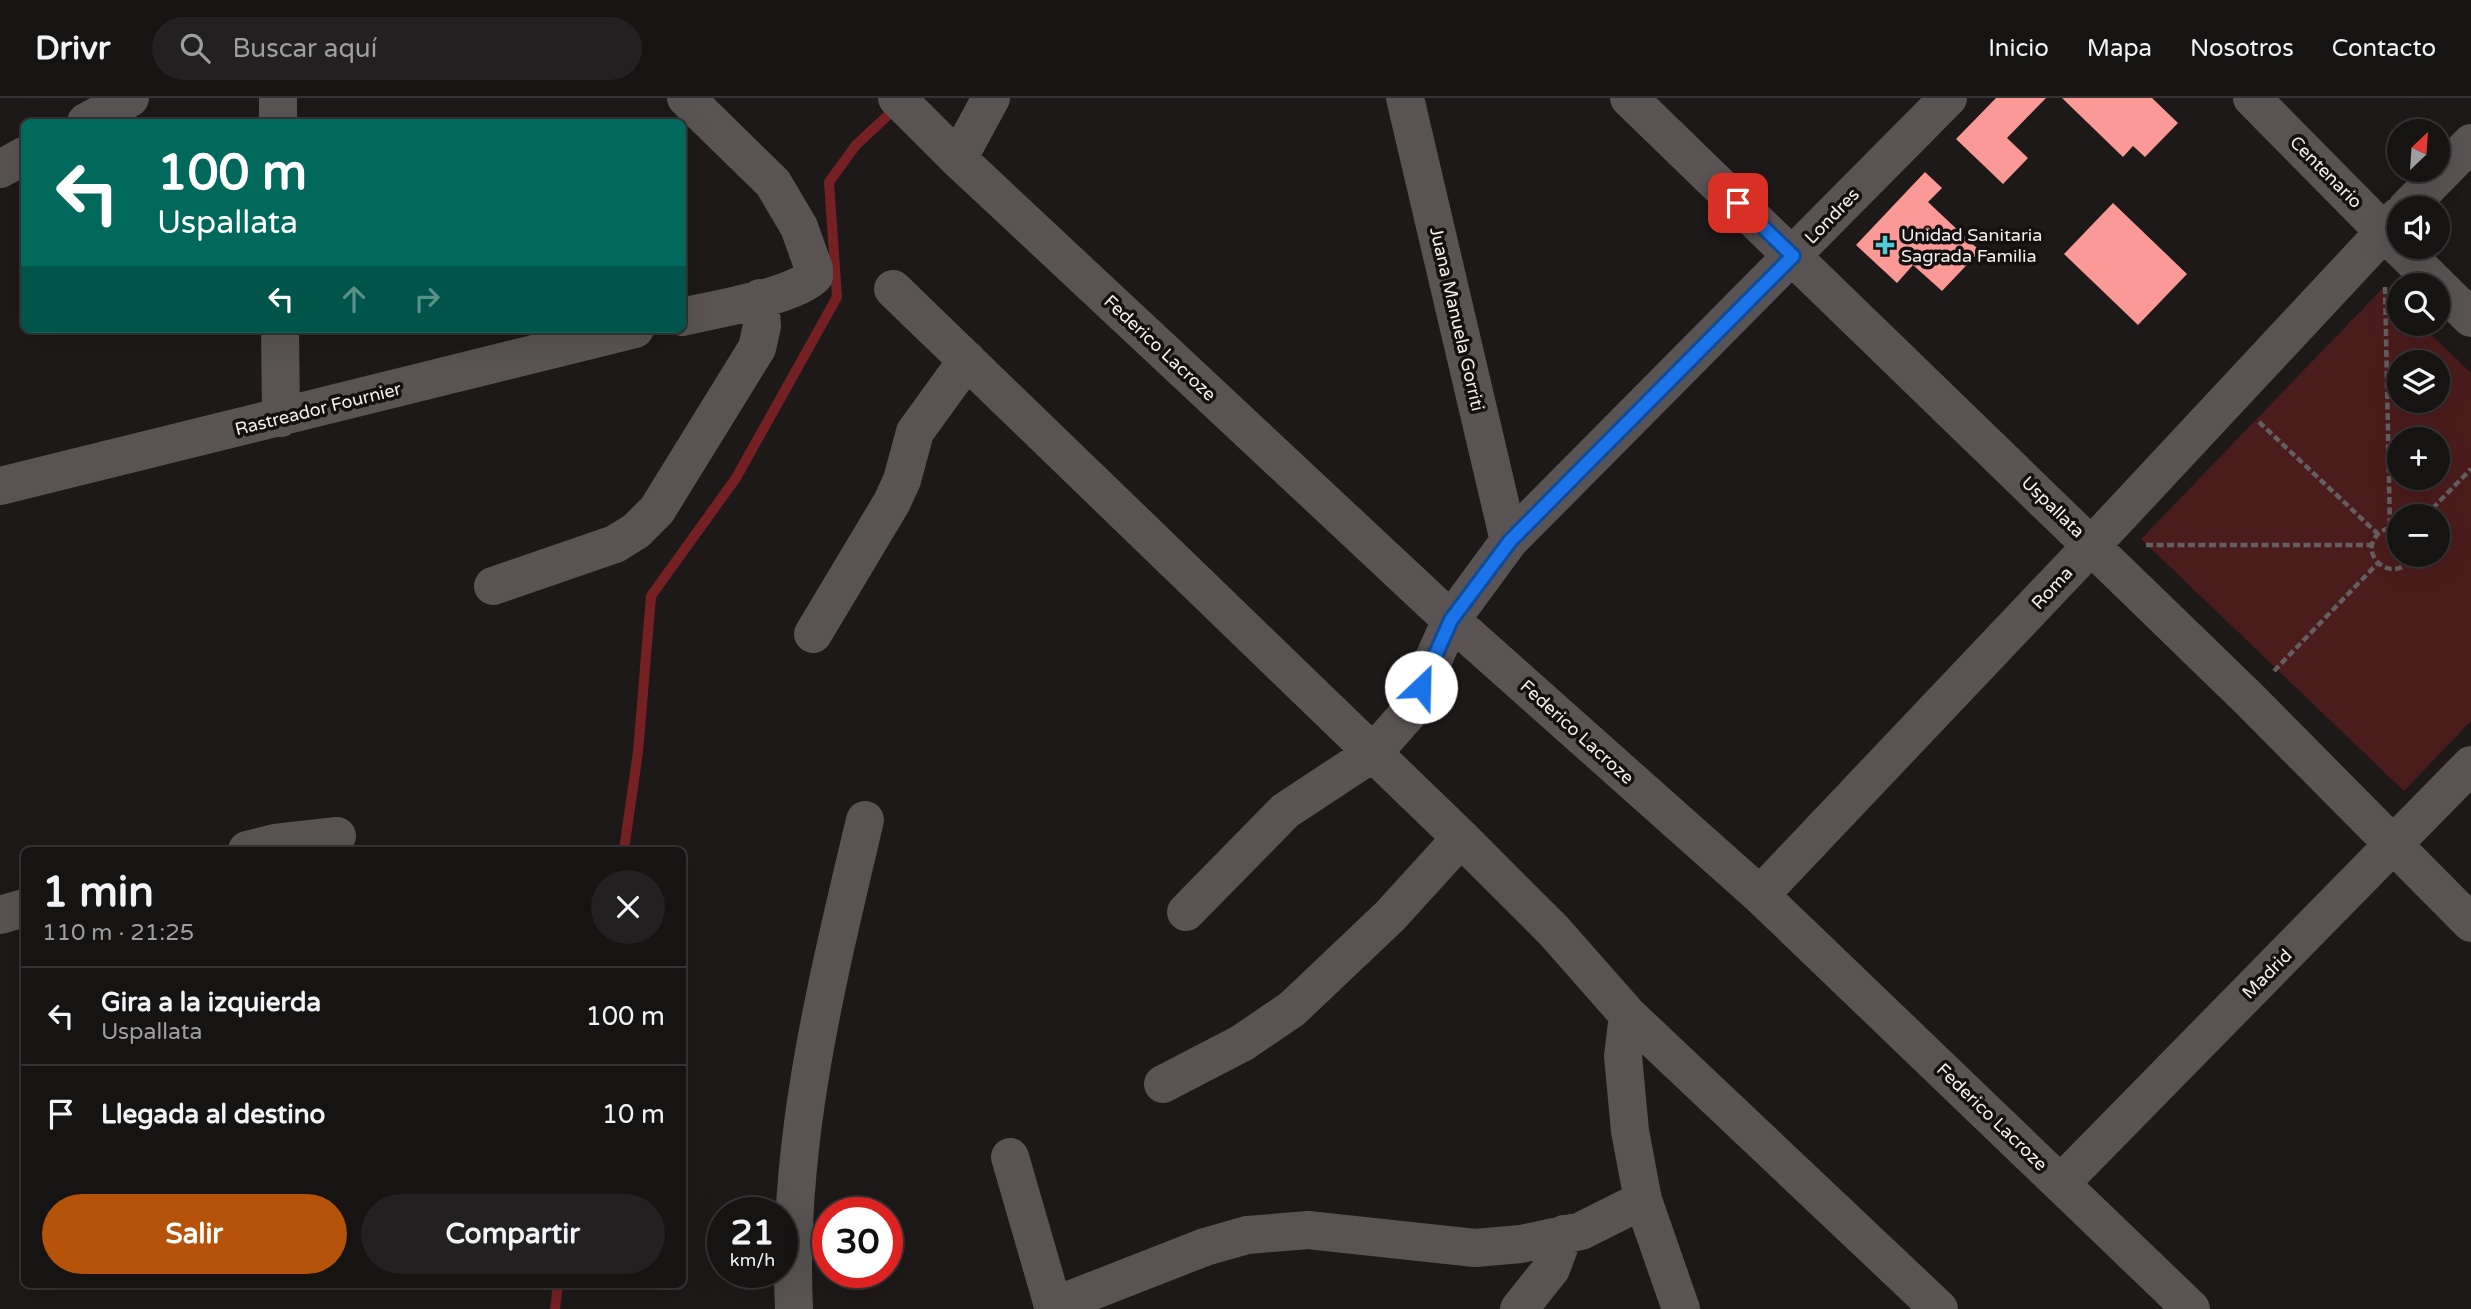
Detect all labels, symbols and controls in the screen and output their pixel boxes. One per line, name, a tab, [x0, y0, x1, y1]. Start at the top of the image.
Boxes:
search box	[152, 17, 642, 80]
text: Drivr	[35, 29, 110, 68]
icon: search	[176, 29, 214, 67]
text: Buscar aquí	[232, 33, 377, 64]
text: Inicio	[1988, 34, 2049, 63]
text: Mapa	[2087, 34, 2152, 63]
text: Nosotros	[2190, 34, 2294, 63]
text: Contacto	[2332, 34, 2436, 63]
north arrow	[2387, 119, 2450, 182]
map controls	[2387, 119, 2450, 567]
street label: Centenario	[2285, 131, 2367, 213]
text: 100 m	[157, 144, 307, 203]
icon: left	[42, 147, 133, 238]
pin	[1708, 173, 1768, 233]
icon: arrive	[1719, 184, 1757, 222]
street label: Londres	[1800, 184, 1864, 248]
button: sound	[2387, 196, 2450, 259]
text: Uspallata	[157, 204, 298, 242]
place label: Unidad Sanitaria Sagrada Familia	[1901, 224, 2042, 267]
street label: Juana Manuela Gorriti	[1425, 225, 1489, 413]
marker: Unidad Sanitaria Sagrada Familia	[1875, 235, 1895, 255]
button: search	[2387, 273, 2450, 336]
icon: left	[262, 280, 300, 318]
icon: ahead	[335, 280, 373, 318]
icon: right	[408, 280, 446, 318]
street label: Federico Lacroze	[1099, 290, 1221, 406]
button: layers	[2387, 350, 2450, 413]
street label: Rastreador Fournier	[233, 378, 404, 440]
button: +	[2387, 427, 2450, 490]
street label: Uspallata	[2017, 472, 2089, 542]
button: −	[2387, 504, 2450, 567]
street label: Roma	[2027, 562, 2077, 614]
position arrow	[1384, 650, 1458, 724]
street label: Federico Lacroze	[1516, 675, 1638, 789]
text: 1 min	[42, 867, 154, 918]
button: close	[591, 870, 665, 944]
text: 110 m · 21:25	[42, 919, 194, 947]
street label: Madrid	[2237, 944, 2297, 1004]
text: Gira a la izquierda	[101, 987, 321, 1018]
icon: left	[42, 997, 80, 1035]
text: 100 m	[585, 1001, 665, 1032]
text: Uspallata	[101, 1018, 202, 1046]
street label: Federico Lacroze	[1932, 1059, 2052, 1175]
icon: arrive	[42, 1095, 80, 1133]
text: Llegada al destino	[101, 1099, 325, 1130]
text: 10 m	[602, 1099, 665, 1130]
button: Salir	[42, 1194, 347, 1274]
button: Compartir	[361, 1194, 665, 1274]
speed limit sign: 30	[812, 1197, 903, 1288]
text: 21	[731, 1212, 774, 1254]
text: km/h	[730, 1249, 775, 1271]

